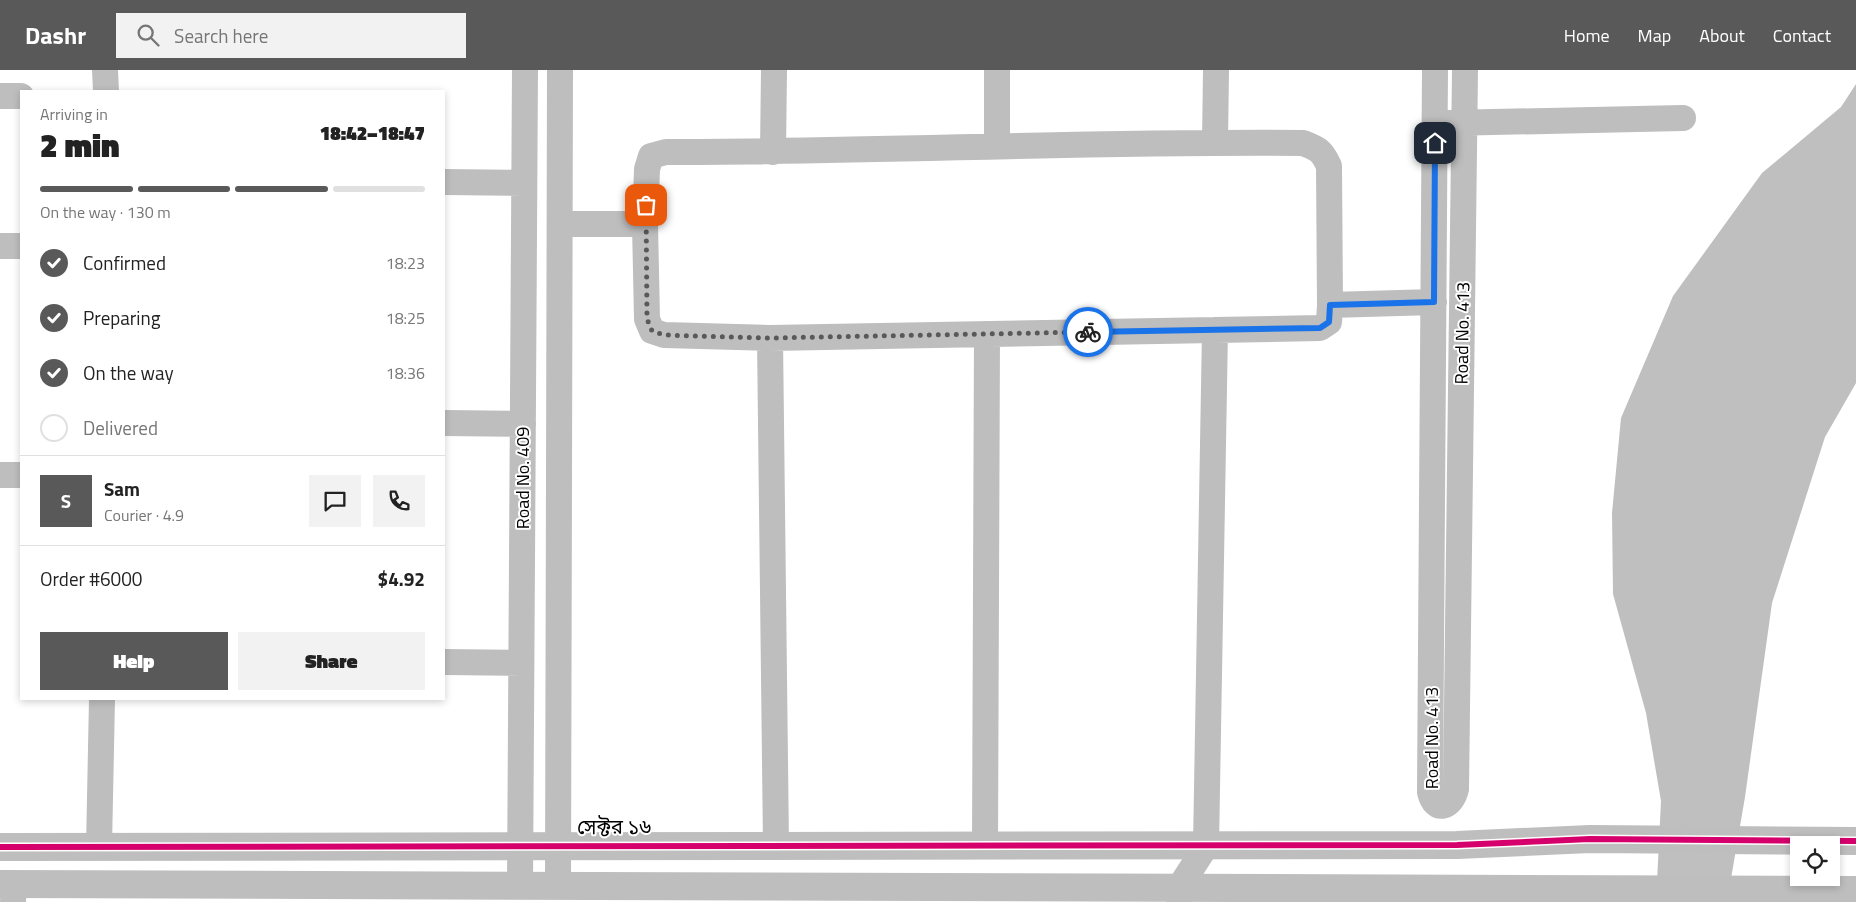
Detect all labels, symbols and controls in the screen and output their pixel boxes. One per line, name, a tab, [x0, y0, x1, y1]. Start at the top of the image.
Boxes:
search box	[116, 13, 466, 58]
text: Dashr	[25, 17, 86, 53]
icon: search	[134, 21, 162, 49]
text: Search here	[174, 21, 268, 50]
text: Home	[1564, 22, 1610, 49]
text: Map	[1638, 22, 1671, 49]
text: About	[1699, 22, 1745, 49]
text: Contact	[1773, 22, 1831, 49]
text: Arriving in	[40, 102, 108, 126]
text: 18:42–18:47	[320, 118, 425, 147]
text: 2 min	[40, 121, 120, 169]
pin	[1414, 122, 1456, 164]
icon: home	[1421, 129, 1449, 157]
pin	[625, 184, 667, 226]
icon: bag	[632, 191, 660, 219]
text: On the way · 130 m	[40, 200, 171, 224]
text: Confirmed	[83, 248, 166, 277]
icon: check	[40, 249, 68, 277]
text: 18:23	[386, 251, 425, 275]
street label: Road No. 413	[1448, 281, 1476, 385]
text: Preparing	[83, 303, 160, 332]
icon: check	[40, 304, 68, 332]
text: 18:25	[386, 306, 425, 330]
courier	[1063, 307, 1113, 357]
icon: bike	[1074, 318, 1102, 346]
text: On the way	[83, 358, 174, 387]
icon: check	[40, 359, 68, 387]
text: 18:36	[386, 361, 425, 385]
text: Delivered	[83, 413, 158, 442]
street label: Road No. 409	[509, 427, 536, 529]
text: Sam	[104, 474, 140, 503]
button: chat	[309, 475, 361, 527]
button: phone	[373, 475, 425, 527]
text: S	[61, 486, 71, 515]
text: Courier · 4.9	[104, 503, 184, 527]
text: Order #6000	[40, 564, 142, 593]
text: $4.92	[378, 564, 425, 593]
button: Help	[40, 632, 228, 690]
button: Share	[238, 632, 425, 690]
street label: Road No. 413	[1418, 687, 1445, 789]
district label: সেক্টর ১৬	[577, 811, 651, 842]
map controls	[1790, 836, 1840, 886]
button: locate	[1790, 836, 1840, 886]

